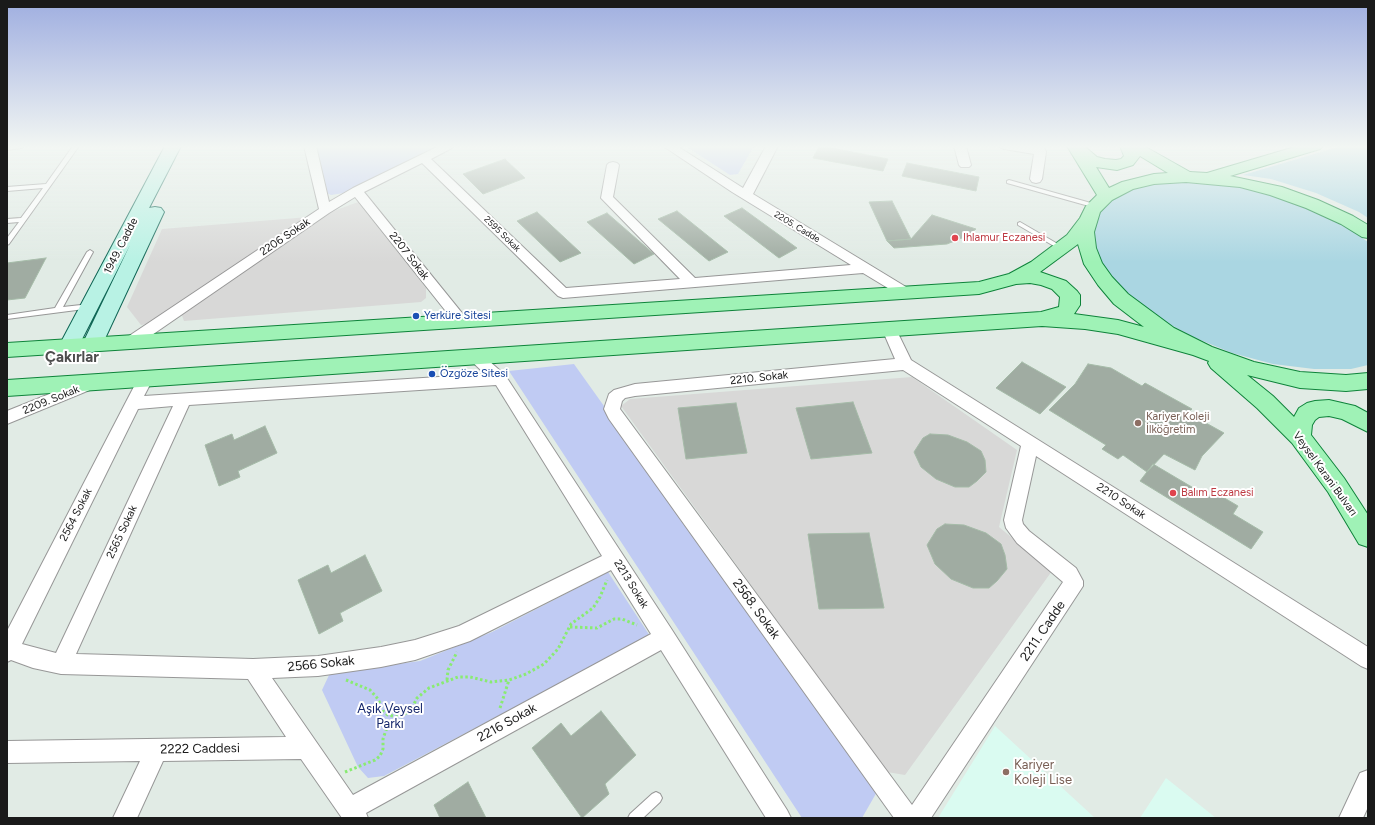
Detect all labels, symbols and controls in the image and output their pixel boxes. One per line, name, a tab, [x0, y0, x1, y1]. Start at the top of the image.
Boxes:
street label: 2205. Cadde	[772, 209, 822, 245]
street label: 2595 Sokak	[481, 214, 523, 254]
street label: 2206 Sokak	[257, 215, 313, 259]
street label: 1949. Cadde	[101, 216, 141, 276]
street label: 2207 Sokak	[386, 229, 432, 283]
place label: Ihlamur Eczanesi	[963, 231, 1045, 245]
marker: Ihlamur Eczanesi	[950, 233, 960, 243]
place label: Yerküre Sitesi	[424, 309, 491, 323]
marker: Yerküre Sitesi	[411, 311, 421, 321]
district label: Çakırlar	[45, 349, 99, 367]
place label: Özgöze Sitesi	[440, 367, 508, 381]
street label: 2210. Sokak	[729, 368, 789, 388]
marker: Özgöze Sitesi	[427, 369, 437, 379]
street label: 2209. Sokak	[21, 383, 81, 417]
place label: Kariyer Koleji İlköğretim	[1146, 410, 1210, 436]
marker: Kariyer Koleji İlköğretim	[1133, 418, 1143, 428]
street label: Veysel Karani Bulvarı	[1290, 429, 1360, 519]
street label: 2210 Sokak	[1094, 480, 1148, 522]
street label: 2564 Sokak	[57, 486, 95, 544]
place label: Balım Eczanesi	[1181, 486, 1254, 500]
marker: Balım Eczanesi	[1168, 488, 1178, 498]
street label: 2565 Sokak	[104, 503, 140, 561]
street label: 2213 Sokak	[611, 557, 651, 611]
street label: 2568. Sokak	[729, 576, 783, 642]
street label: 2211. Cadde	[1017, 598, 1069, 664]
street label: 2566 Sokak	[287, 653, 355, 675]
street label: 2216 Sokak	[475, 700, 539, 746]
park label: Aşık Veysel Parkı	[357, 701, 423, 732]
street label: 2222 Caddesi	[160, 741, 240, 757]
place label: Kariyer Koleji Lise	[1014, 757, 1072, 788]
marker: Kariyer Koleji Lise	[1001, 767, 1011, 777]

